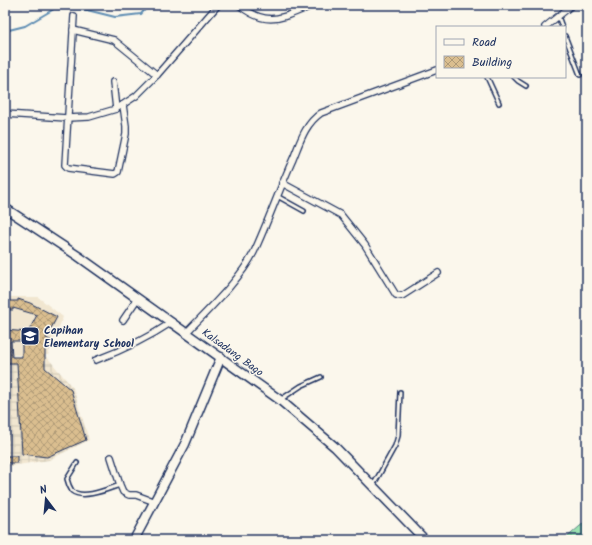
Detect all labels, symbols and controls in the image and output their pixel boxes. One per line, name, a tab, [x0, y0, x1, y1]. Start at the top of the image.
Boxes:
legend	[436, 26, 566, 78]
text: Road	[472, 33, 497, 52]
text: Building	[472, 53, 512, 72]
place label: Capihan Elementary School	[44, 322, 134, 353]
street label: Kalsadang Bago	[198, 324, 267, 381]
school or university icon: Capihan Elementary School	[19, 325, 41, 347]
north arrow	[26, 479, 66, 519]
text: N	[38, 481, 49, 500]

